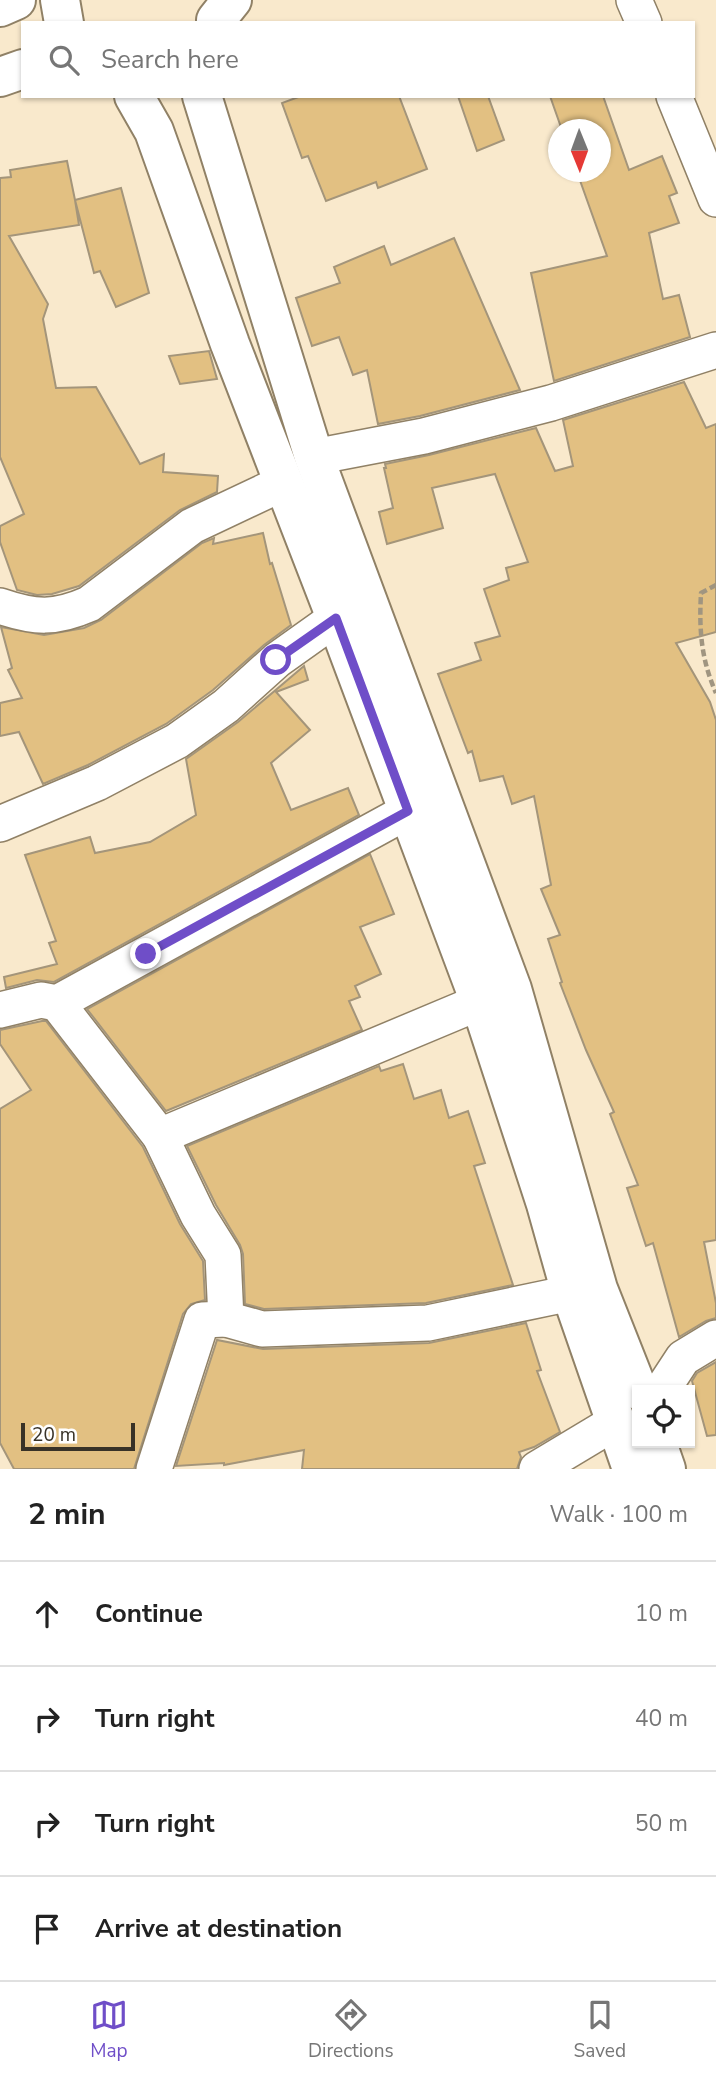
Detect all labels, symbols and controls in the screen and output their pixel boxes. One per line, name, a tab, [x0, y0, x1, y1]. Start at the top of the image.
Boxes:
search box	[21, 21, 695, 98]
icon: search	[45, 41, 83, 79]
text: Search here	[101, 42, 239, 77]
north arrow	[548, 119, 611, 182]
route start	[260, 644, 291, 675]
route end	[130, 938, 161, 969]
map controls	[632, 1385, 695, 1448]
button: locate	[632, 1385, 695, 1448]
scale bar	[21, 1420, 135, 1452]
text: 20 m	[32, 1422, 76, 1448]
text: 2 min	[28, 1494, 106, 1535]
text: Walk · 100 m	[549, 1499, 688, 1530]
icon: ahead	[28, 1595, 66, 1633]
text: Continue	[95, 1596, 203, 1631]
text: 10 m	[635, 1598, 688, 1629]
icon: right	[28, 1700, 66, 1738]
text: Turn right	[95, 1701, 214, 1736]
text: 40 m	[635, 1703, 688, 1734]
icon: right	[28, 1805, 66, 1843]
text: Turn right	[95, 1806, 214, 1841]
text: 50 m	[635, 1808, 688, 1839]
icon: arrive	[28, 1910, 66, 1948]
text: Arrive at destination	[95, 1911, 342, 1946]
tab: Map	[90, 1996, 128, 2064]
tab: Directions	[308, 1996, 394, 2064]
tab: Saved	[574, 1996, 626, 2064]

